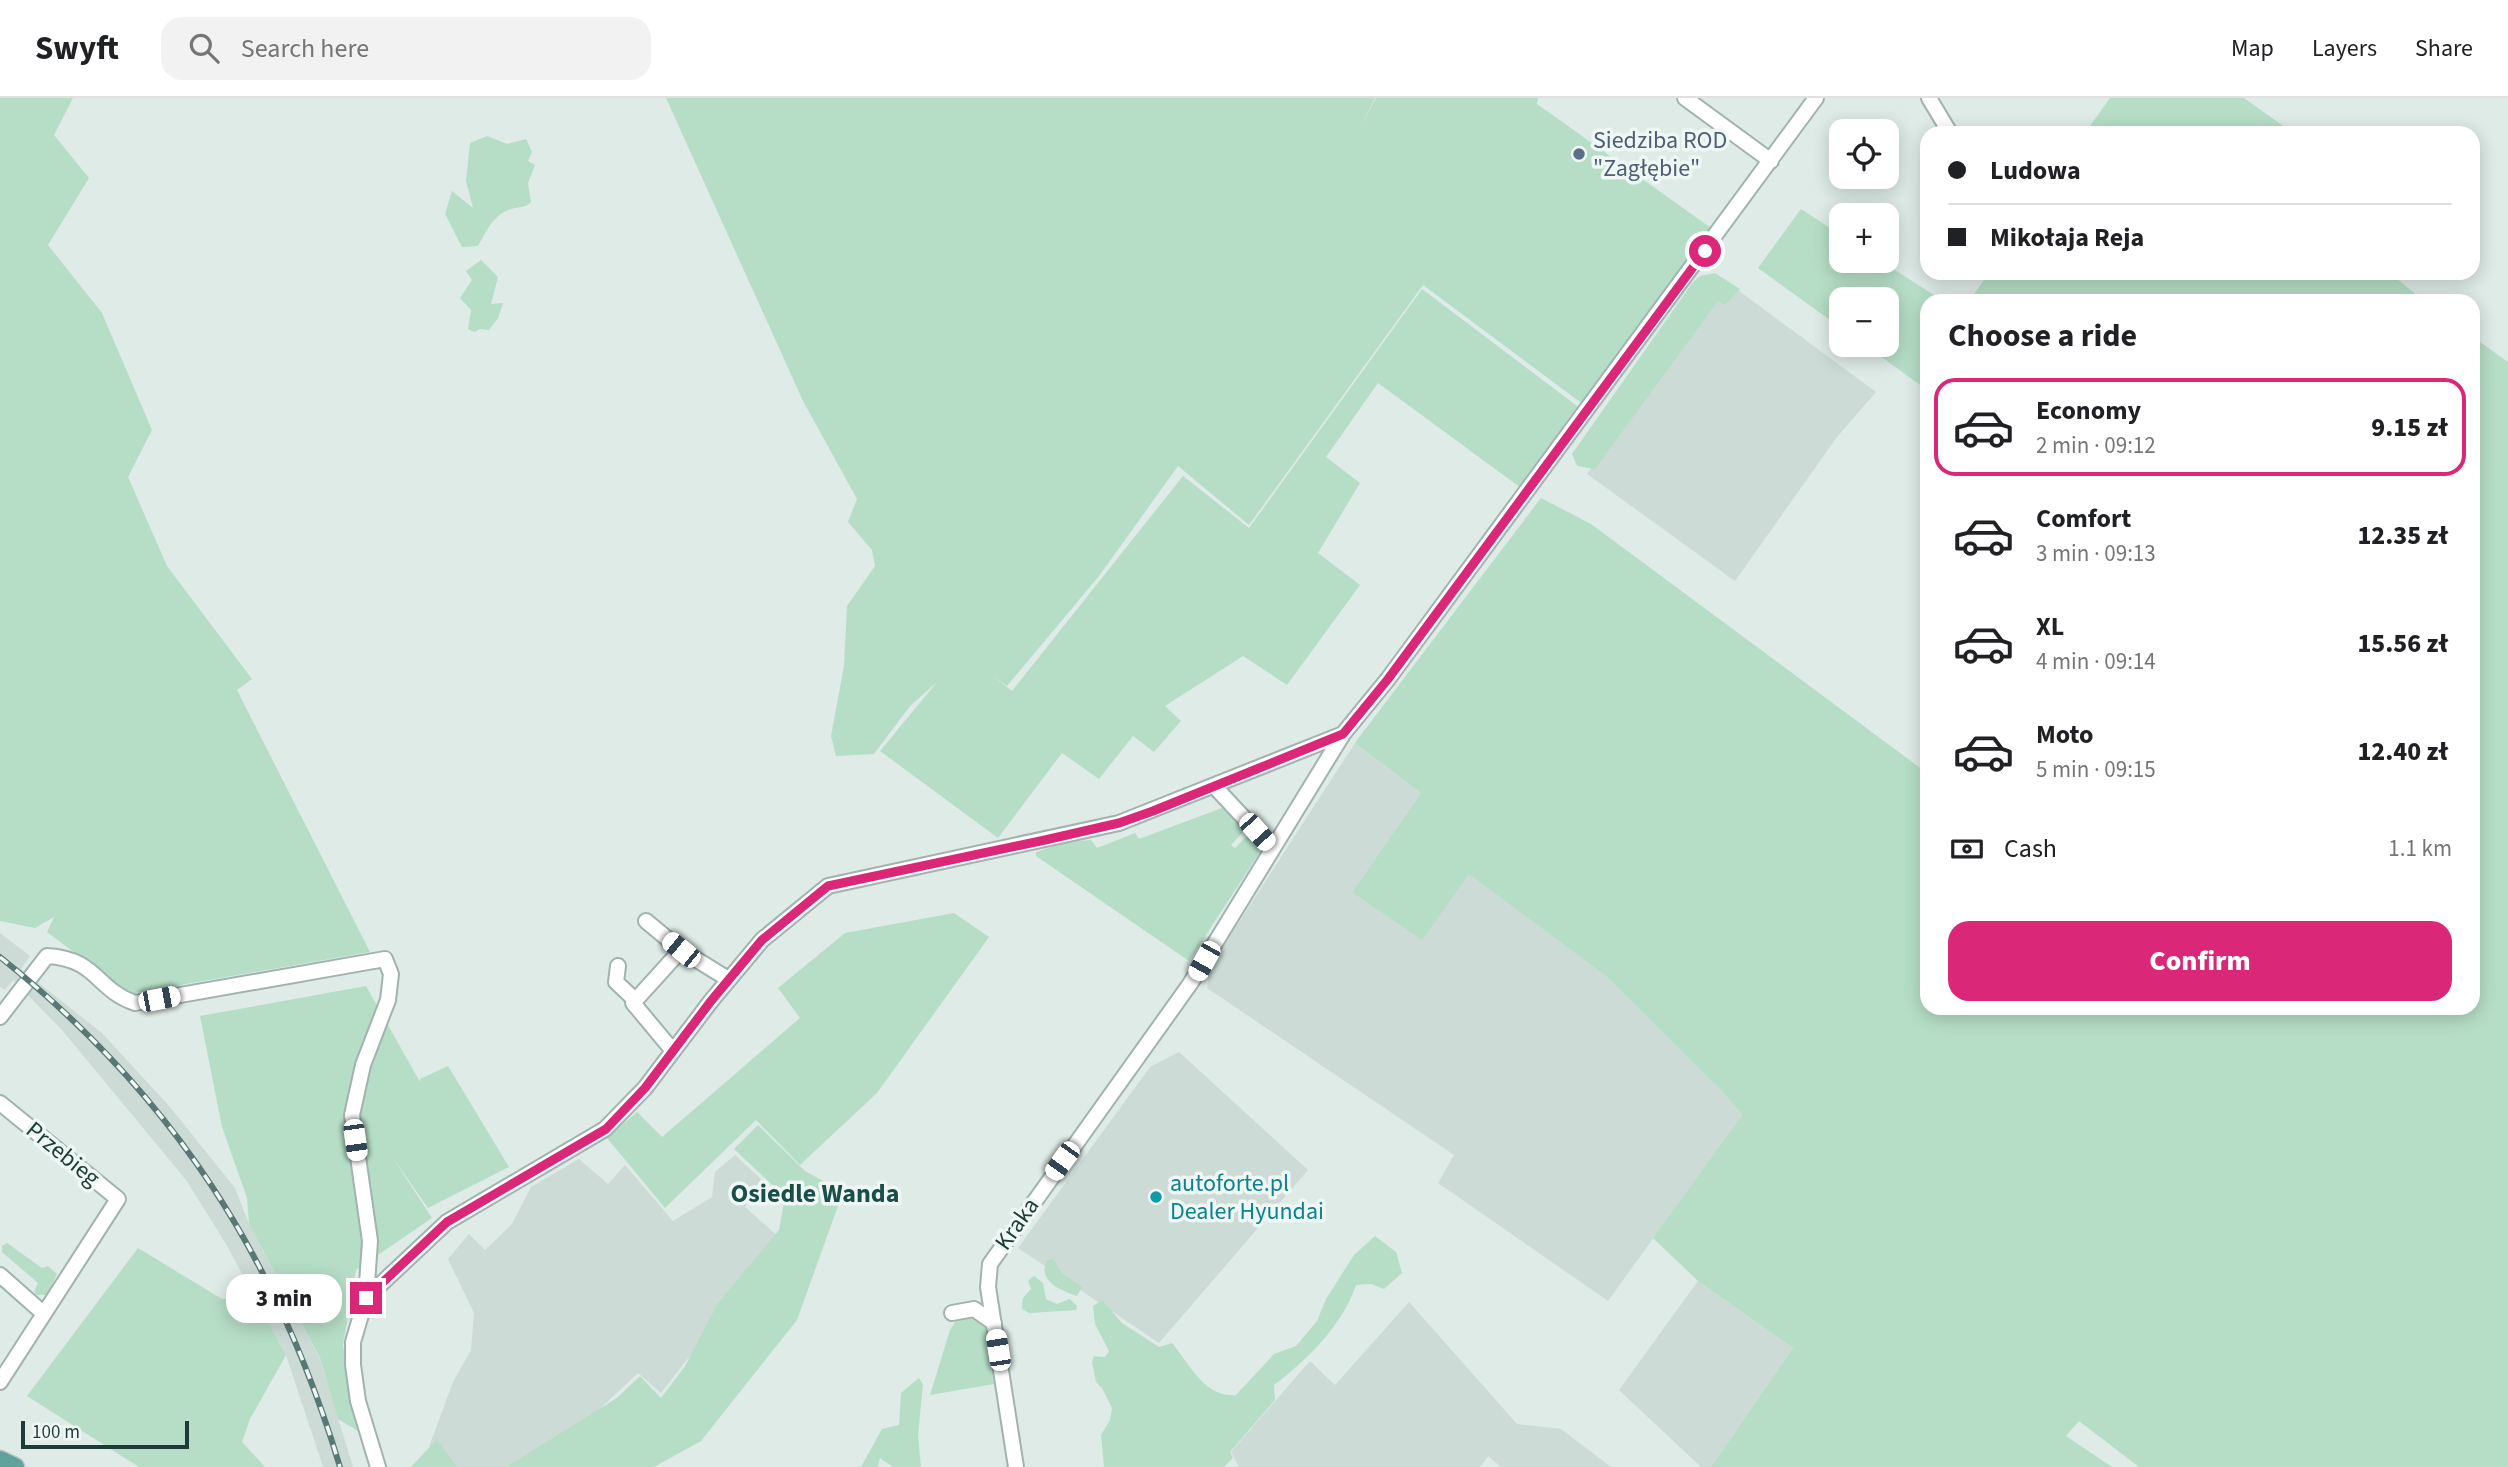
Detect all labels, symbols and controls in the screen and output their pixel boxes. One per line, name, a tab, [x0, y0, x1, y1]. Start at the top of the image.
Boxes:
search box	[161, 17, 651, 80]
text: Swyft	[35, 25, 119, 72]
icon: search	[185, 29, 223, 67]
text: Search here	[241, 30, 369, 67]
text: Map	[2231, 31, 2274, 66]
text: Layers	[2312, 31, 2377, 66]
text: Share	[2415, 31, 2473, 66]
map controls	[1829, 119, 1899, 357]
button: locate	[1829, 119, 1899, 189]
place label: Siedziba ROD "Zagłębie"	[1593, 123, 1727, 186]
marker: Siedziba ROD "Zagłębie"	[1571, 146, 1587, 162]
text: Ludowa	[1990, 152, 2081, 189]
button: +	[1829, 203, 1899, 273]
text: Mikołaja Reja	[1990, 219, 2144, 256]
route start	[1689, 235, 1721, 267]
button: −	[1829, 287, 1899, 357]
text: Choose a ride	[1948, 313, 2137, 359]
text: Economy	[2036, 392, 2141, 429]
icon: car	[1952, 396, 2015, 459]
text: 9.15 zł	[2371, 409, 2448, 446]
text: 2 min · 09:12	[2036, 429, 2156, 462]
text: Comfort	[2036, 500, 2131, 537]
icon: car	[1952, 504, 2015, 567]
text: 12.35 zł	[2357, 517, 2448, 554]
text: 3 min · 09:13	[2036, 537, 2156, 570]
text: XL	[2036, 608, 2064, 645]
icon: car	[1952, 612, 2015, 675]
text: 15.56 zł	[2357, 625, 2448, 662]
text: 4 min · 09:14	[2036, 645, 2156, 678]
text: Moto	[2036, 716, 2093, 753]
icon: car	[1952, 720, 2015, 783]
text: 12.40 zł	[2357, 733, 2448, 770]
text: 5 min · 09:15	[2036, 753, 2156, 786]
car	[1236, 809, 1279, 855]
icon: cash	[1948, 830, 1986, 868]
text: Cash	[2004, 830, 2057, 867]
text: 1.1 km	[2388, 832, 2452, 865]
button: Confirm	[1948, 921, 2452, 1001]
car	[659, 929, 704, 971]
car	[1185, 938, 1224, 984]
car	[137, 985, 182, 1013]
street label: Przebieg	[18, 1113, 108, 1195]
car	[342, 1118, 369, 1162]
car	[1042, 1138, 1083, 1184]
place label: autoforte.pl Dealer Hyundai	[1170, 1166, 1324, 1229]
district label: Osiedle Wanda	[731, 1175, 899, 1212]
marker: autoforte.pl Dealer Hyundai	[1148, 1189, 1164, 1205]
street label: Kraka	[986, 1190, 1048, 1258]
callout: 3 min	[226, 1274, 342, 1322]
text: 3 min	[256, 1282, 312, 1315]
route end	[350, 1282, 382, 1314]
car	[985, 1328, 1012, 1372]
scale bar	[21, 1418, 189, 1450]
text: 100 m	[32, 1419, 80, 1446]

